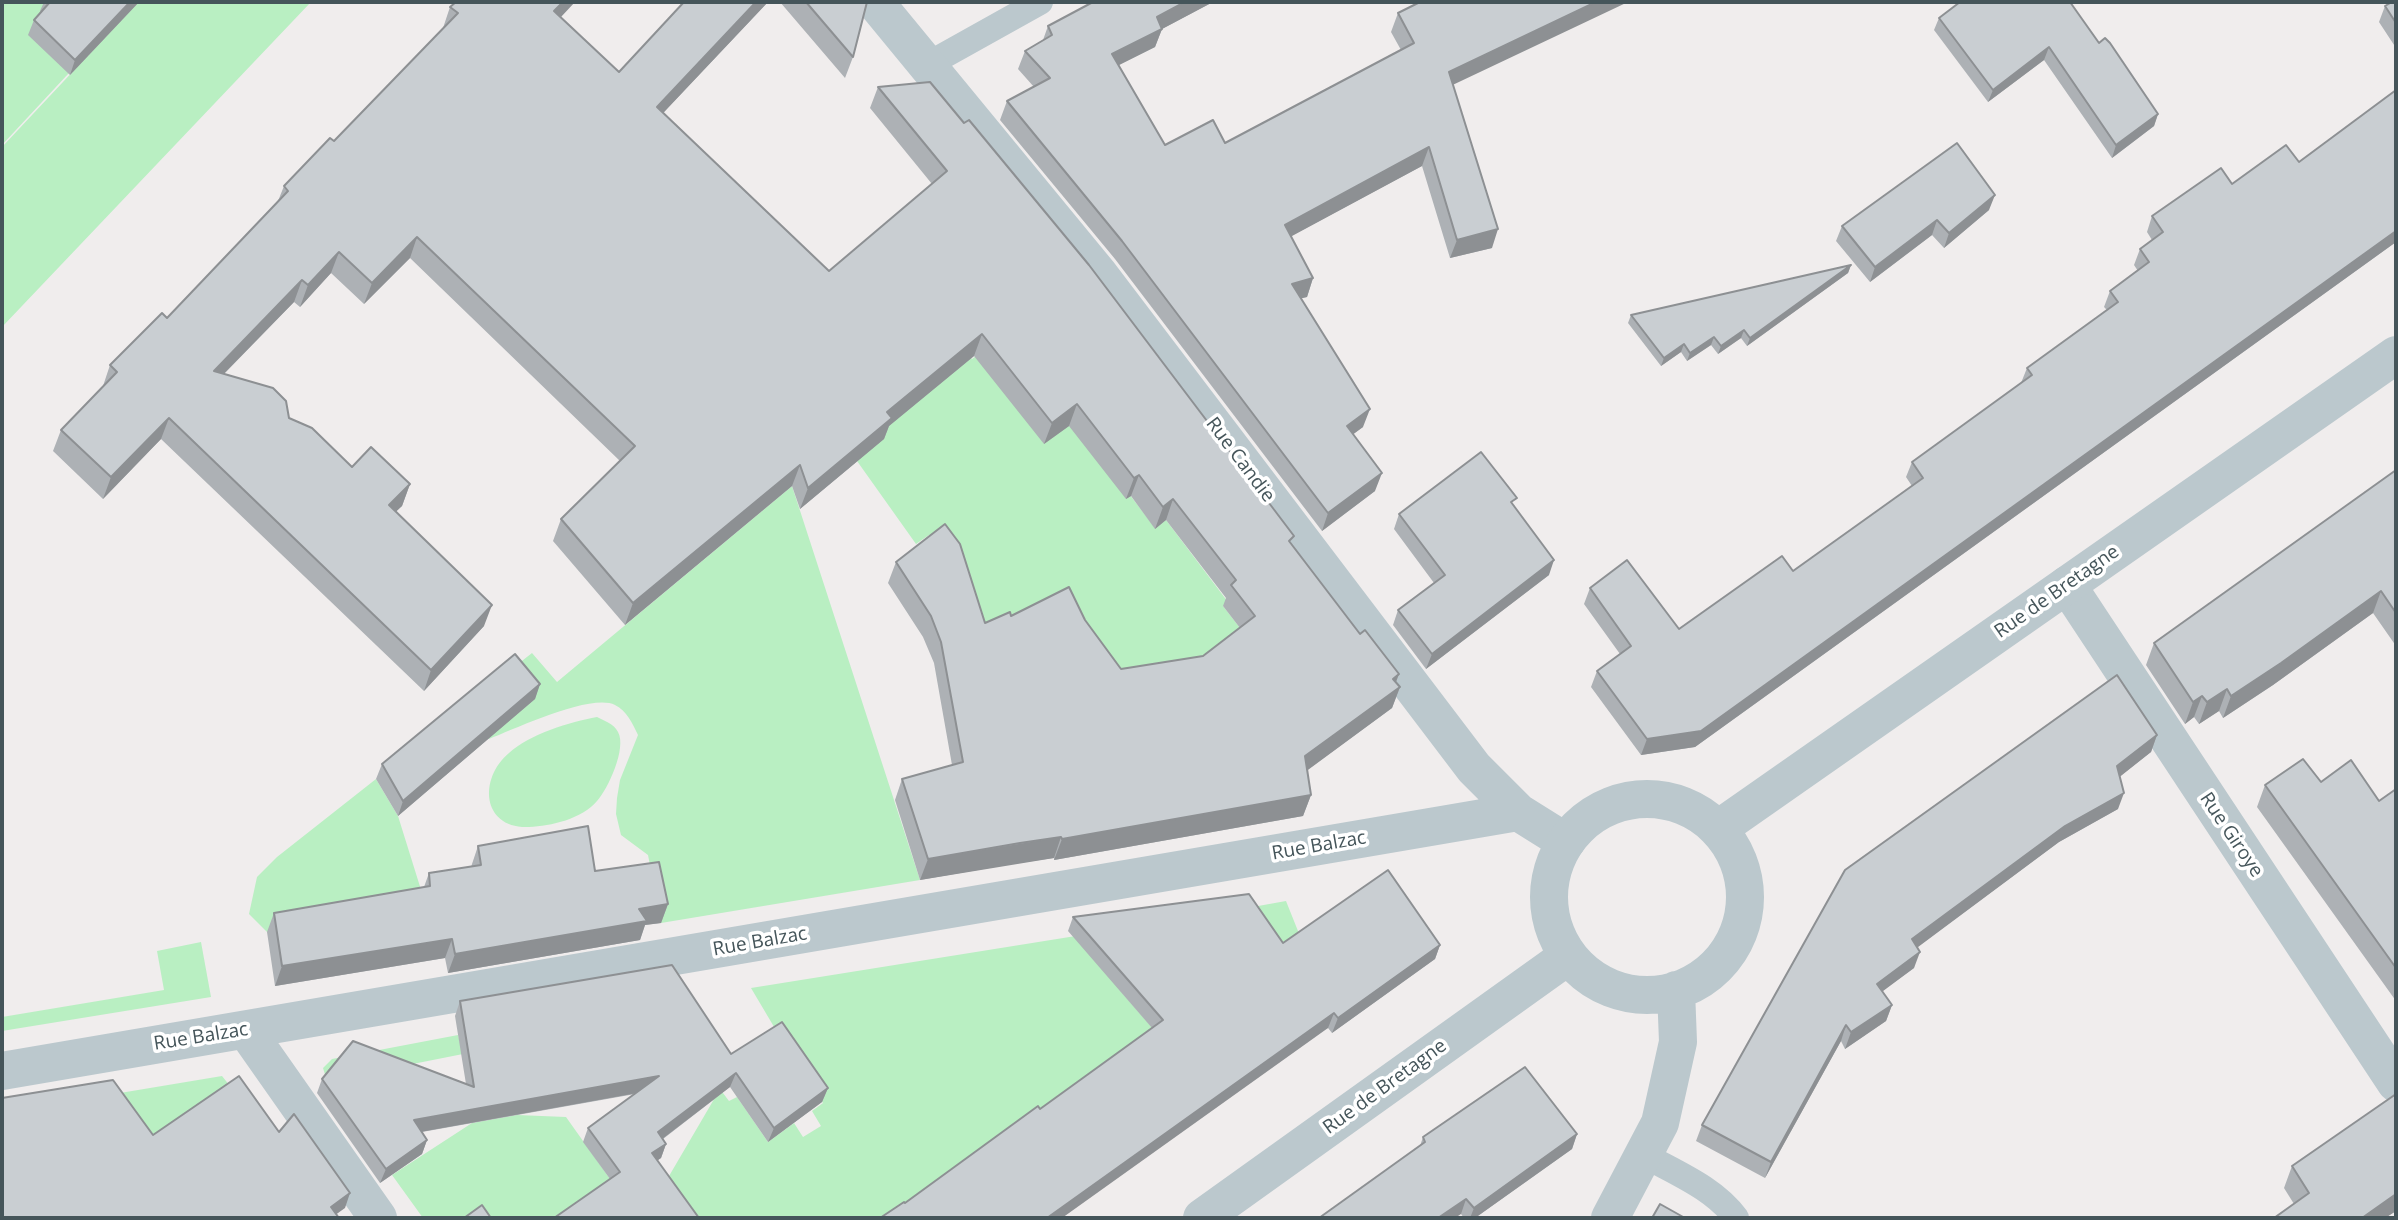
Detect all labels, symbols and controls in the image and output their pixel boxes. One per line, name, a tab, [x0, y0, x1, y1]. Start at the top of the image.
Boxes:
street label: Rue Candie	[1201, 413, 1279, 507]
street label: Rue de Bretagne	[1990, 541, 2124, 643]
street label: Rue Giroye	[2194, 788, 2268, 882]
street label: Rue Balzac	[1270, 827, 1368, 865]
street label: Rue Balzac	[711, 923, 809, 961]
street label: Rue Balzac	[152, 1018, 250, 1056]
street label: Rue de Bretagne	[1319, 1035, 1451, 1139]

